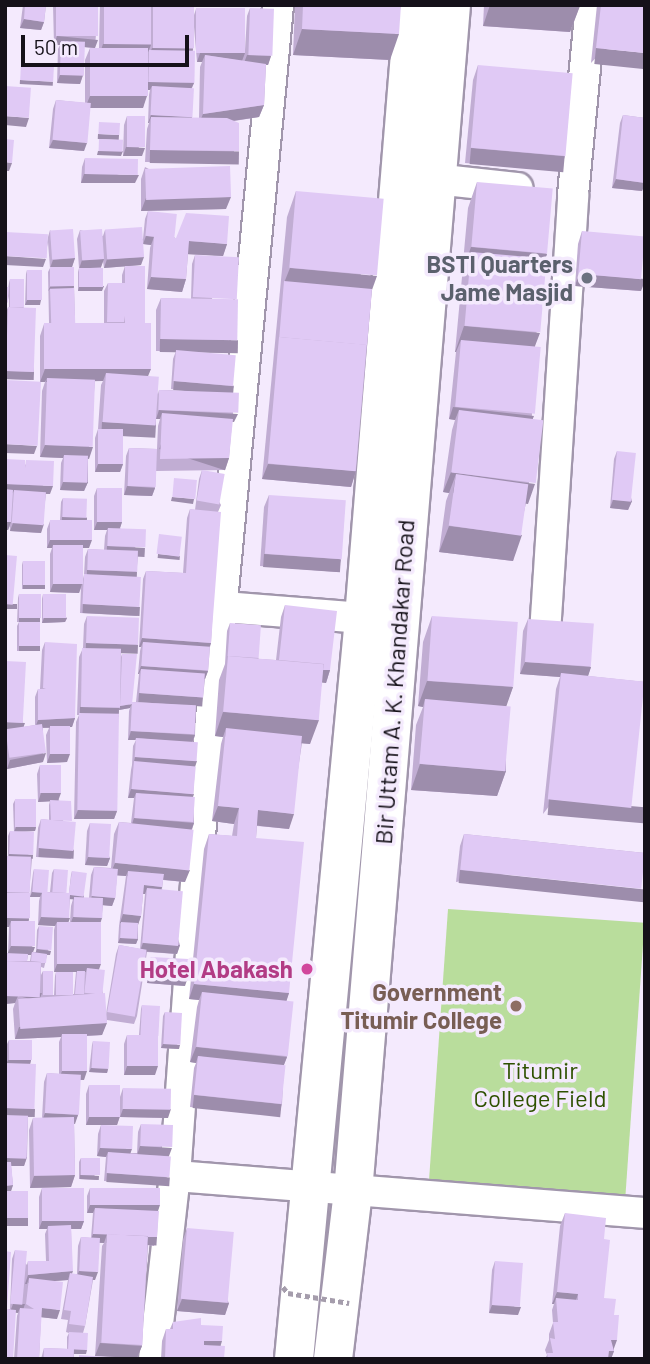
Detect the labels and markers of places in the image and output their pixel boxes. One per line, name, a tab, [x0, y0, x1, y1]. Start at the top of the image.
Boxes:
place label: BSTI Quarters Jame Masjid	[426, 250, 573, 306]
marker: BSTI Quarters Jame Masjid	[579, 270, 595, 286]
place label: Hotel Abakash	[140, 955, 293, 983]
marker: Hotel Abakash	[299, 961, 315, 977]
place label: Government Titumir College	[340, 978, 502, 1034]
marker: Government Titumir College	[508, 998, 524, 1014]

